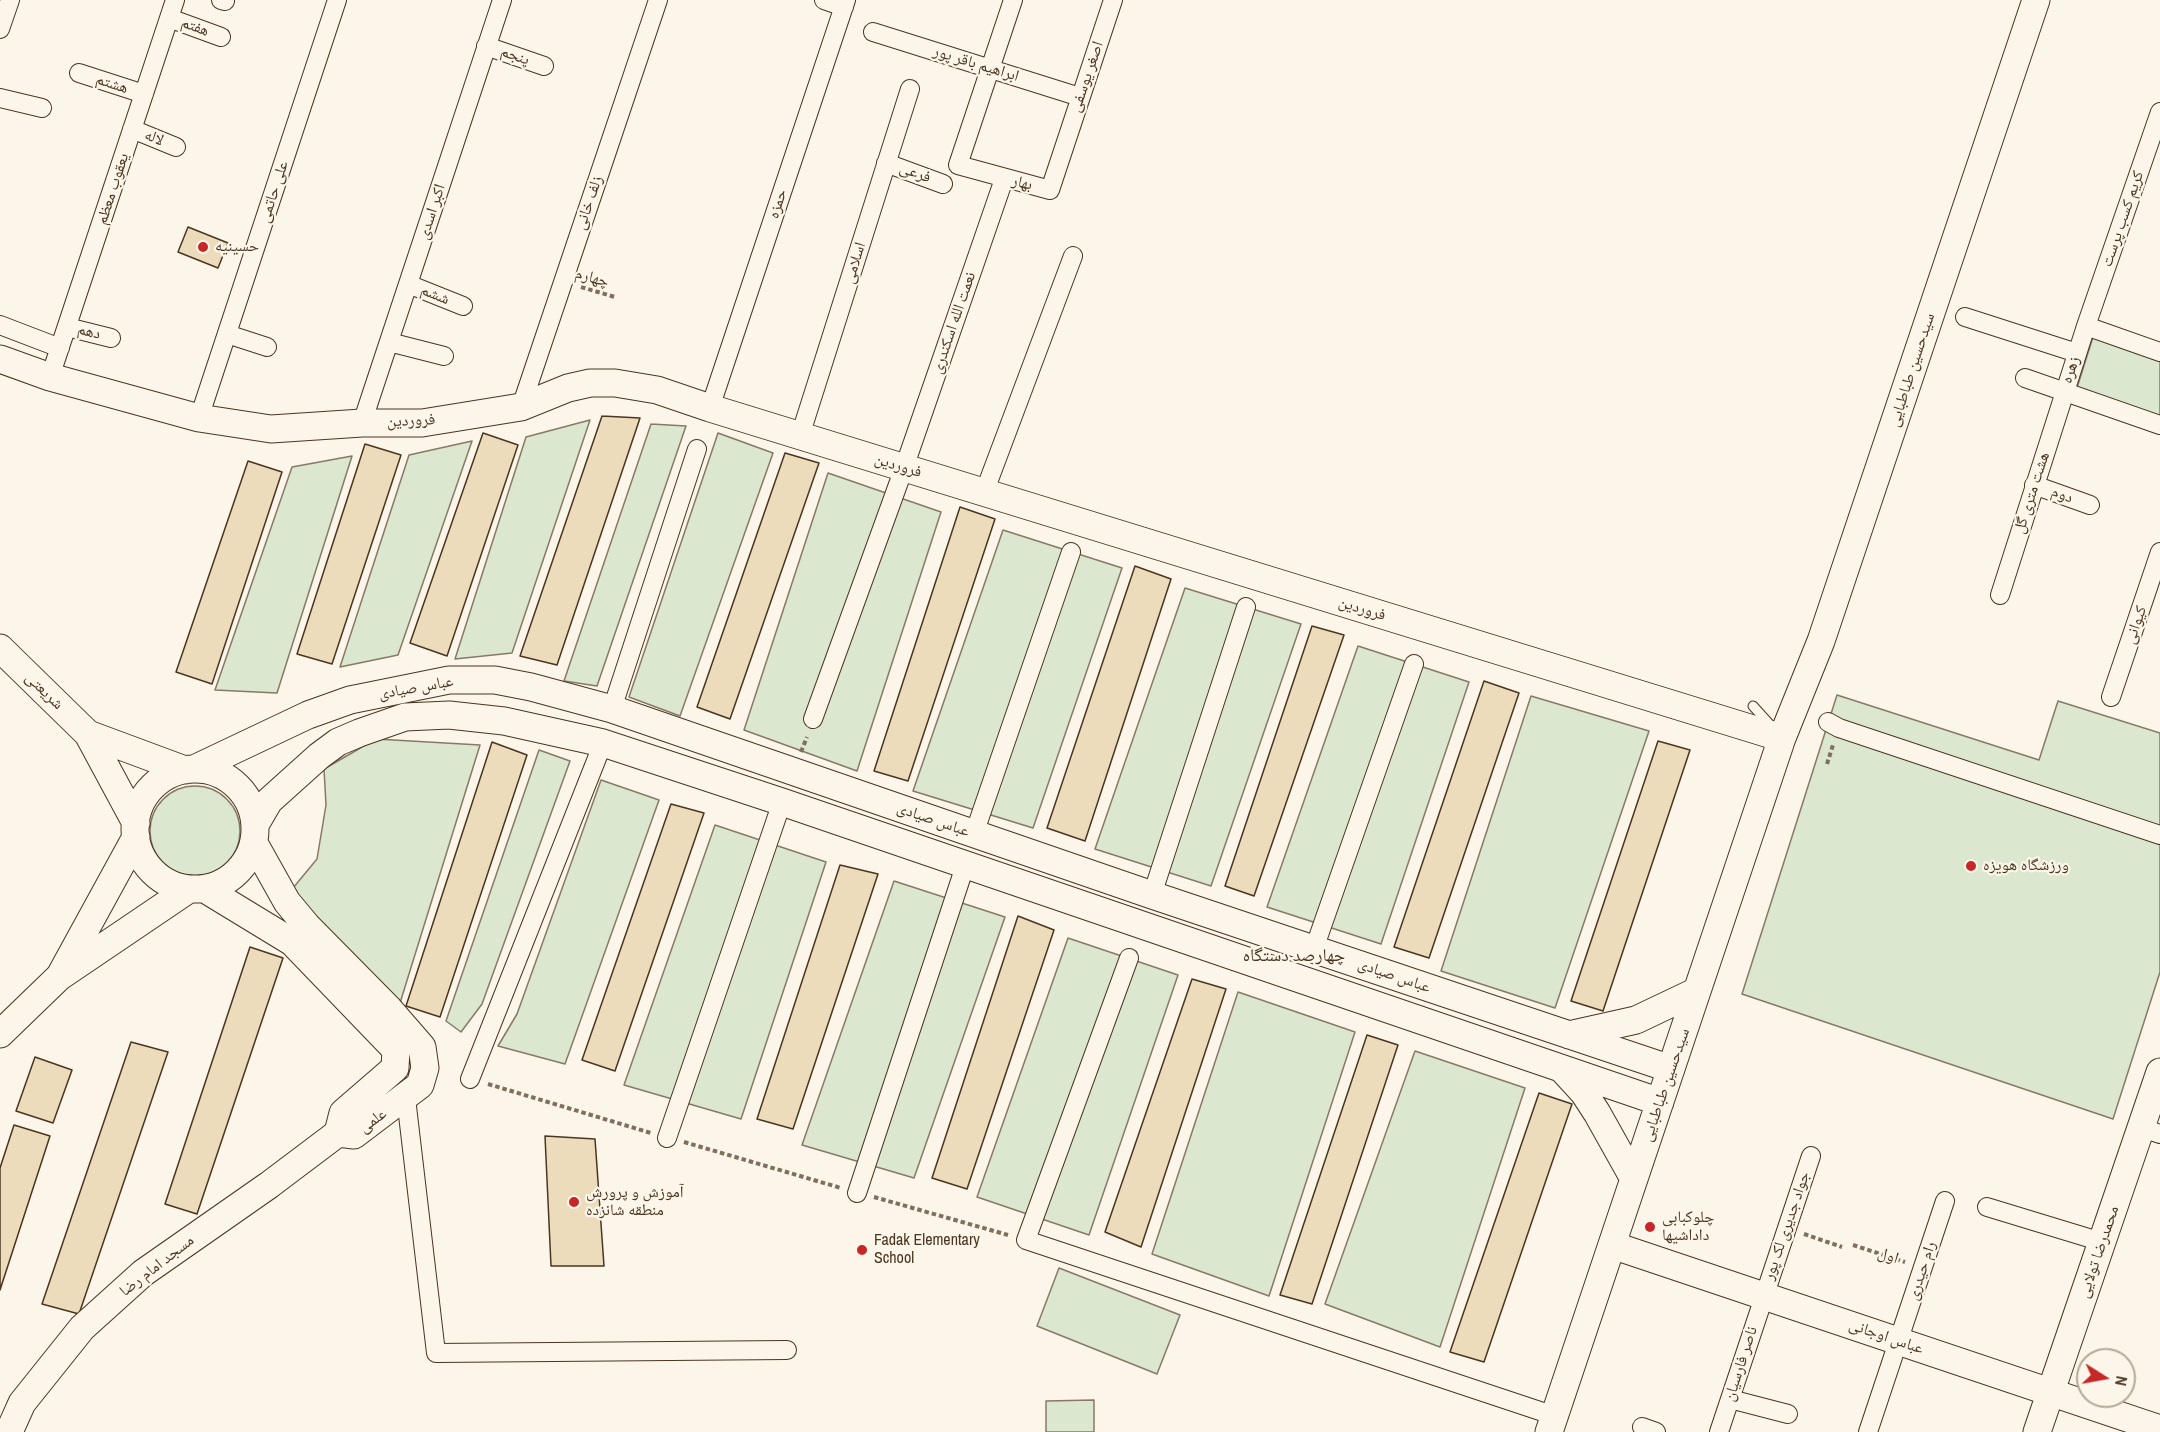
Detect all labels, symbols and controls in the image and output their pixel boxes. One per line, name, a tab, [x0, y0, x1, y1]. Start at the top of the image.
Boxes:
street label: هفتم	[178, 13, 212, 41]
street label: اصغر یوسفی	[1066, 39, 1108, 115]
street label: پنجم	[498, 42, 532, 70]
street label: ابراهیم باقر پور	[931, 42, 1021, 86]
street label: هشتم	[93, 70, 131, 98]
street label: لاله	[142, 125, 166, 151]
street label: یعقوب معظم	[92, 151, 134, 227]
street label: فرعی	[897, 158, 933, 188]
street label: علی حاتمی	[255, 159, 293, 225]
street label: کریم کسب پرست	[2098, 169, 2148, 269]
street label: بهار	[1010, 171, 1034, 195]
street label: زلف خانی	[571, 173, 607, 233]
street label: اکبر اسدی	[414, 182, 450, 242]
street label: حمزه	[764, 187, 792, 221]
place label: حسینیه	[215, 237, 259, 257]
marker: حسینیه	[196, 240, 210, 254]
street label: اسلامی	[840, 240, 870, 286]
street label: چهارم	[573, 264, 611, 292]
street label: نعمت الله اسکندری	[928, 270, 980, 376]
street label: ششم	[418, 281, 452, 309]
street label: سیدحسین طباطبایی	[1885, 311, 1939, 429]
street label: دهم	[75, 320, 103, 344]
street label: زهره	[2057, 354, 2085, 386]
street label: فروردین	[386, 410, 436, 432]
street label: فروردین	[872, 450, 924, 482]
street label: هشت متری گل	[2010, 450, 2054, 536]
street label: دوم	[2048, 482, 2076, 508]
street label: فروردین	[1336, 593, 1388, 625]
street label: کیوانی	[2121, 603, 2151, 647]
street label: شریعتی	[21, 668, 67, 714]
street label: عباس صیادی	[377, 672, 455, 704]
street label: عباس صیادی	[894, 799, 972, 841]
place label: ورزشگاه هویزه	[1983, 856, 2069, 876]
marker: ورزشگاه هویزه	[1964, 859, 1978, 873]
district label: چهارصد دستگاه	[1243, 945, 1345, 967]
street label: عباس صیادی	[1355, 955, 1433, 997]
street label: سیدحسین طباطبایی	[1638, 1026, 1694, 1144]
street label: علمی	[355, 1105, 391, 1137]
street label: جواد جدیری لک پور	[1759, 1169, 1815, 1283]
place label: آموزش و پرورش منطقه شانزده	[586, 1183, 684, 1221]
marker: آموزش و پرورش منطقه شانزده	[567, 1195, 581, 1209]
street label: محمدرضا تولایی	[2074, 1203, 2124, 1301]
place label: چلوکبابی داداشیها	[1662, 1208, 1714, 1246]
marker: چلوکبابی داداشیها	[1643, 1220, 1657, 1234]
street label: مسجد امام رضا	[116, 1231, 198, 1301]
place label: Fadak Elementary School	[874, 1231, 980, 1269]
street label: رام حیدری	[1903, 1239, 1941, 1303]
marker: Fadak Elementary School	[855, 1243, 869, 1257]
street label: اول	[1875, 1244, 1901, 1268]
street label: عباس اوجانی	[1846, 1315, 1926, 1359]
street label: ناصر فارسیان	[1720, 1324, 1762, 1404]
north arrow	[2076, 1348, 2136, 1408]
text: N	[2110, 1374, 2133, 1388]

